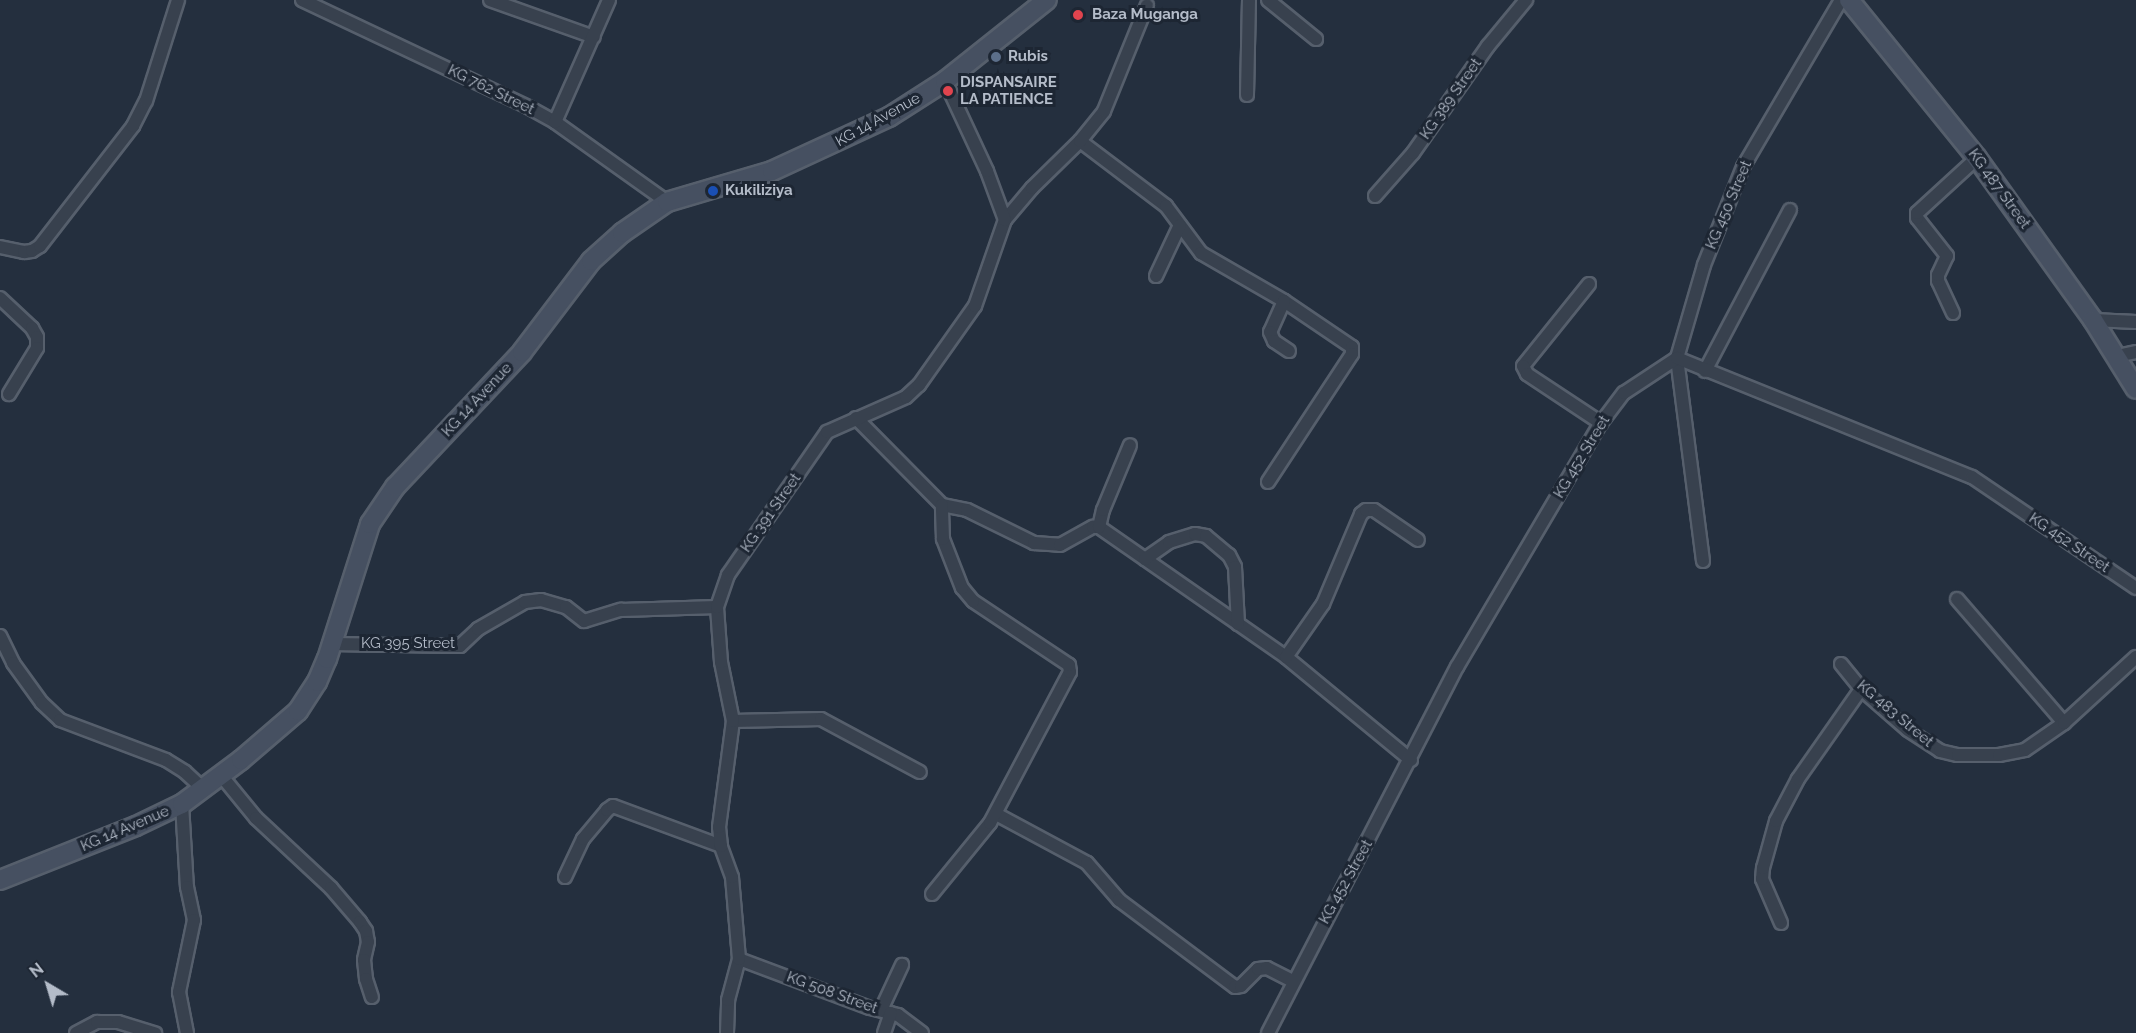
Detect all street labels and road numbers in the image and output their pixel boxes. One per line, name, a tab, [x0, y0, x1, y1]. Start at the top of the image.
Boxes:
street label: KG 389 Street	[1416, 55, 1486, 143]
street label: KG 762 Street	[445, 61, 537, 119]
street label: KG 14 Avenue	[832, 89, 924, 151]
street label: KG 487 Street	[1964, 146, 2034, 232]
street label: KG 450 Street	[1702, 158, 1756, 252]
street label: KG 14 Avenue	[438, 359, 516, 441]
street label: KG 452 Street	[1550, 412, 1614, 502]
street label: KG 391 Street	[737, 470, 805, 556]
street label: KG 452 Street	[2025, 509, 2113, 577]
street label: KG 395 Street	[361, 635, 455, 653]
street label: KG 483 Street	[1853, 677, 1937, 751]
street label: KG 14 Avenue	[78, 802, 172, 856]
street label: KG 452 Street	[1316, 837, 1376, 927]
street label: KG 508 Street	[784, 968, 880, 1018]

